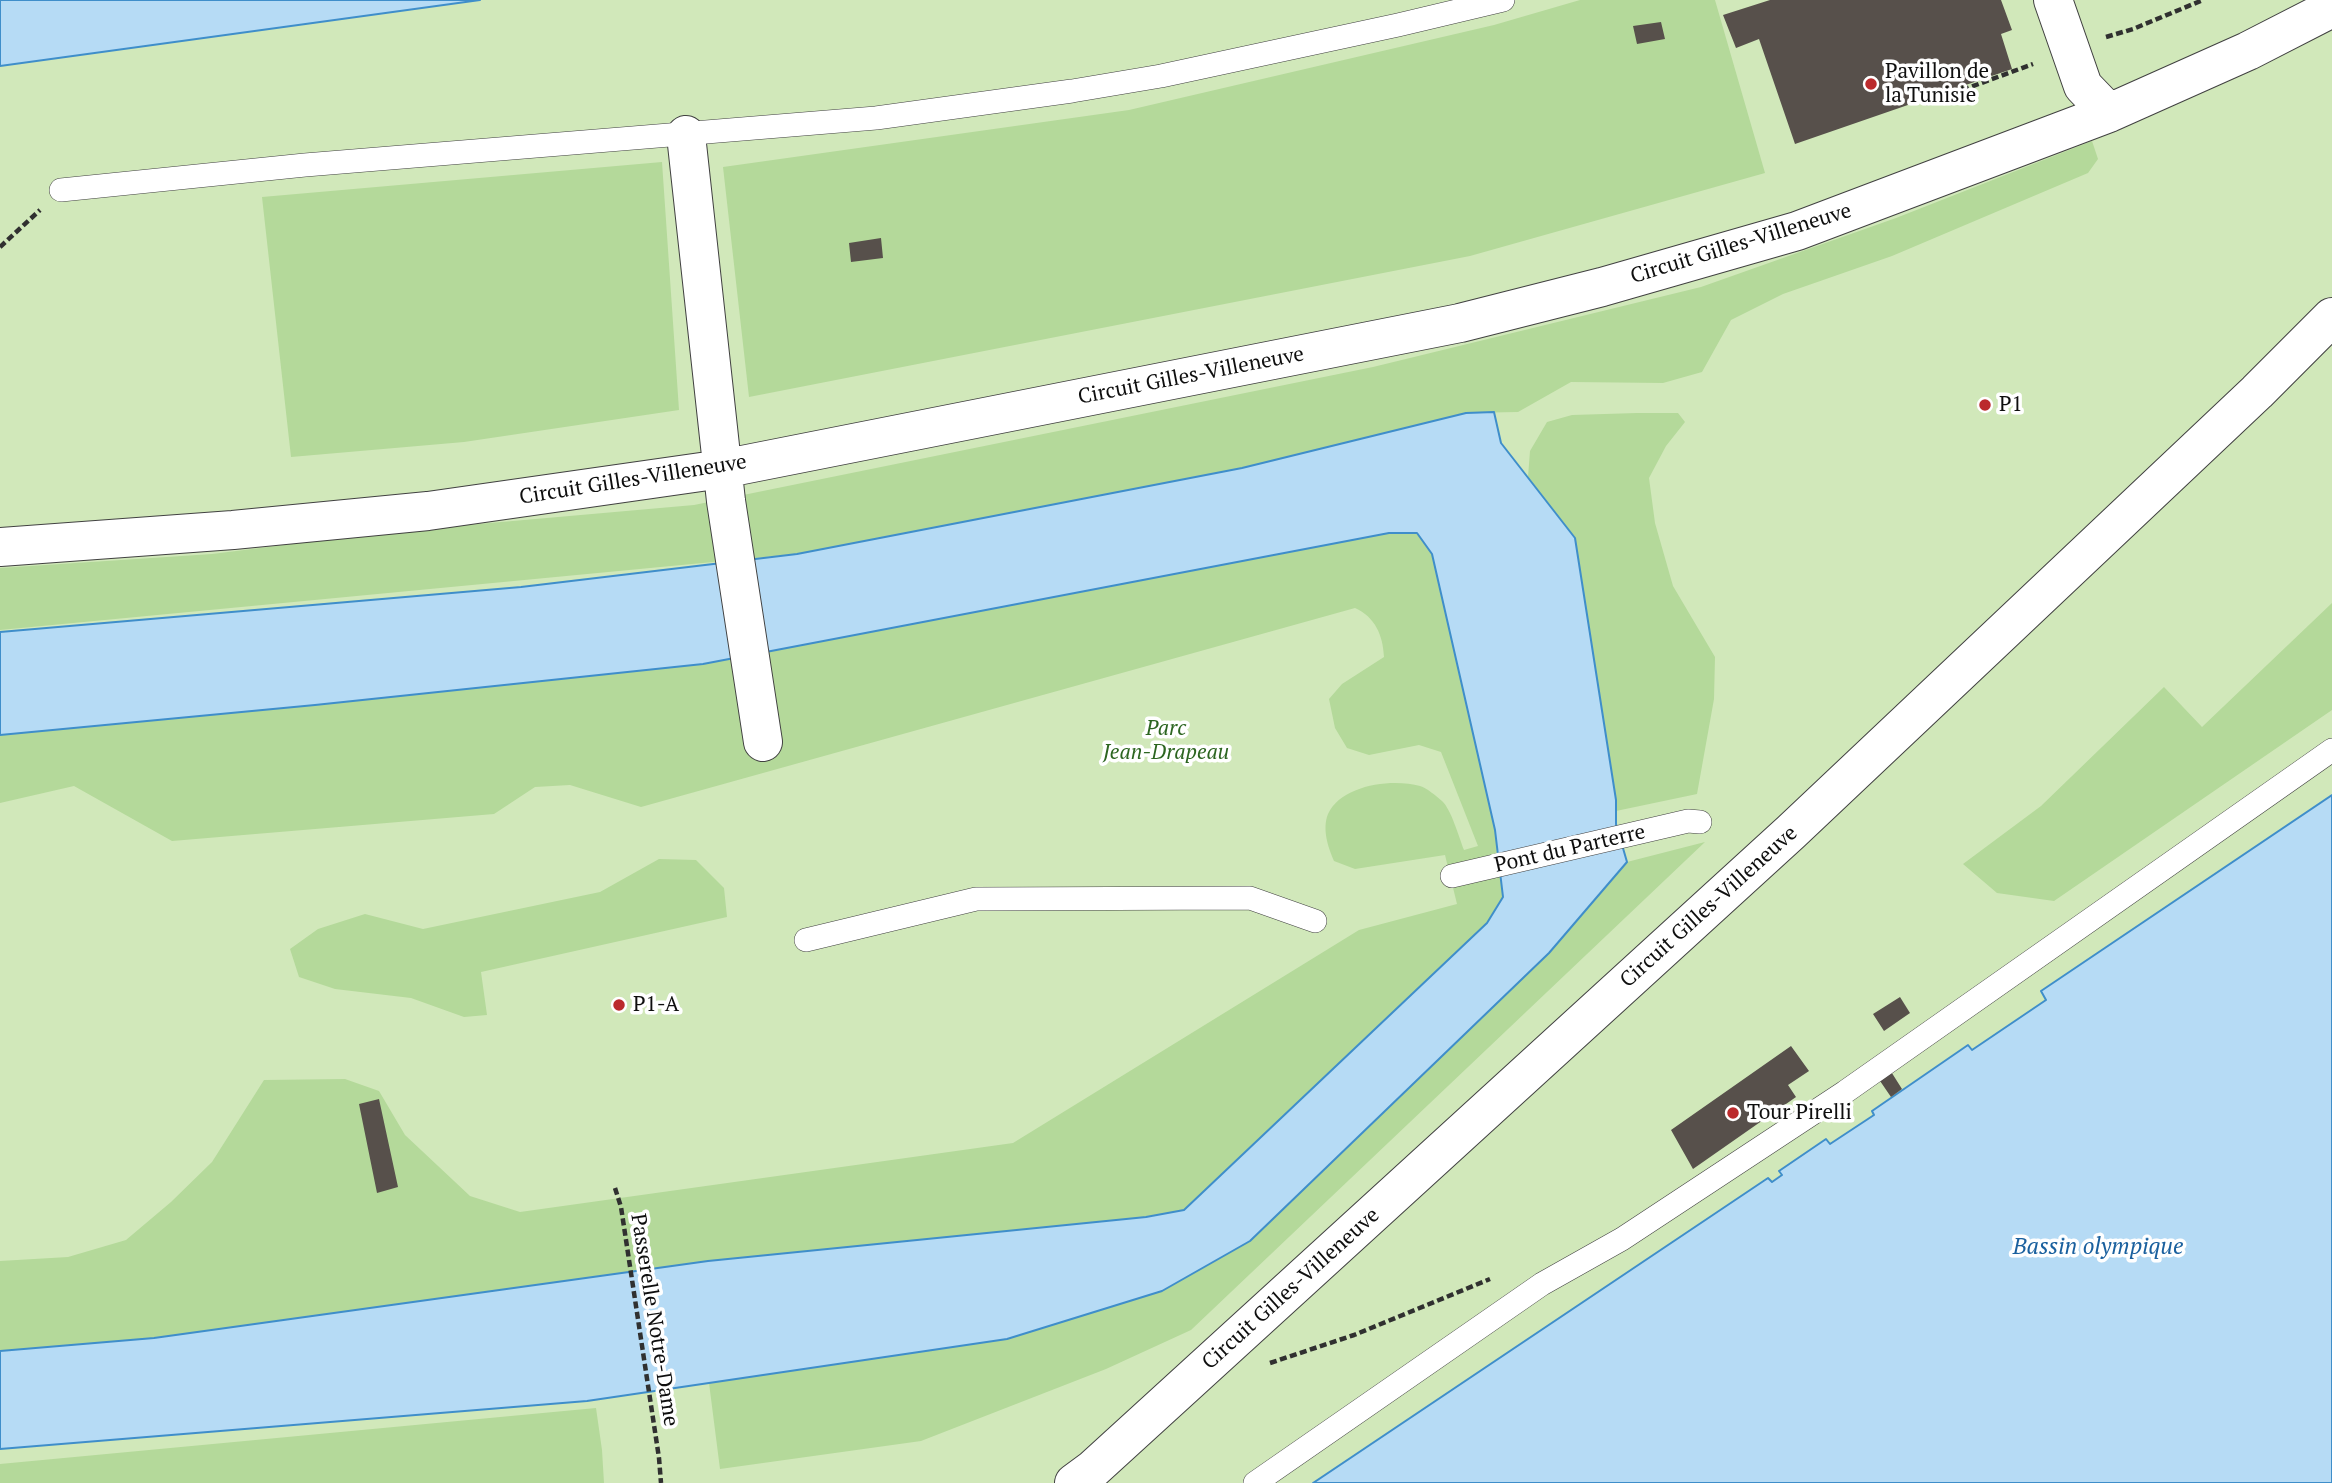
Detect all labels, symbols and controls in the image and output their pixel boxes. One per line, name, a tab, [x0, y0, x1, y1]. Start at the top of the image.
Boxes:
place label: Pavillon de la Tunisie	[1885, 59, 1989, 109]
marker: Pavillon de la Tunisie	[1863, 76, 1879, 92]
street label: Circuit Gilles-Villeneuve	[1628, 198, 1854, 290]
street label: Circuit Gilles-Villeneuve	[1076, 342, 1306, 410]
place label: P1	[1999, 392, 2023, 418]
marker: P1	[1977, 397, 1993, 413]
street label: Circuit Gilles-Villeneuve	[518, 450, 748, 510]
park label: Parc Jean-Drapeau	[1103, 716, 1229, 766]
street label: Pont du Parterre	[1492, 819, 1648, 879]
street label: Circuit Gilles-Villeneuve	[1615, 821, 1803, 993]
place label: P1-A	[633, 992, 679, 1018]
marker: P1-A	[611, 997, 627, 1013]
place label: Tour Pirelli	[1747, 1100, 1852, 1126]
marker: Tour Pirelli	[1725, 1105, 1741, 1121]
street label: Circuit Gilles-Villeneuve	[1197, 1203, 1385, 1375]
street label: Passerelle Notre-Dame	[625, 1212, 683, 1428]
water label: Bassin olympique	[2013, 1233, 2183, 1261]

